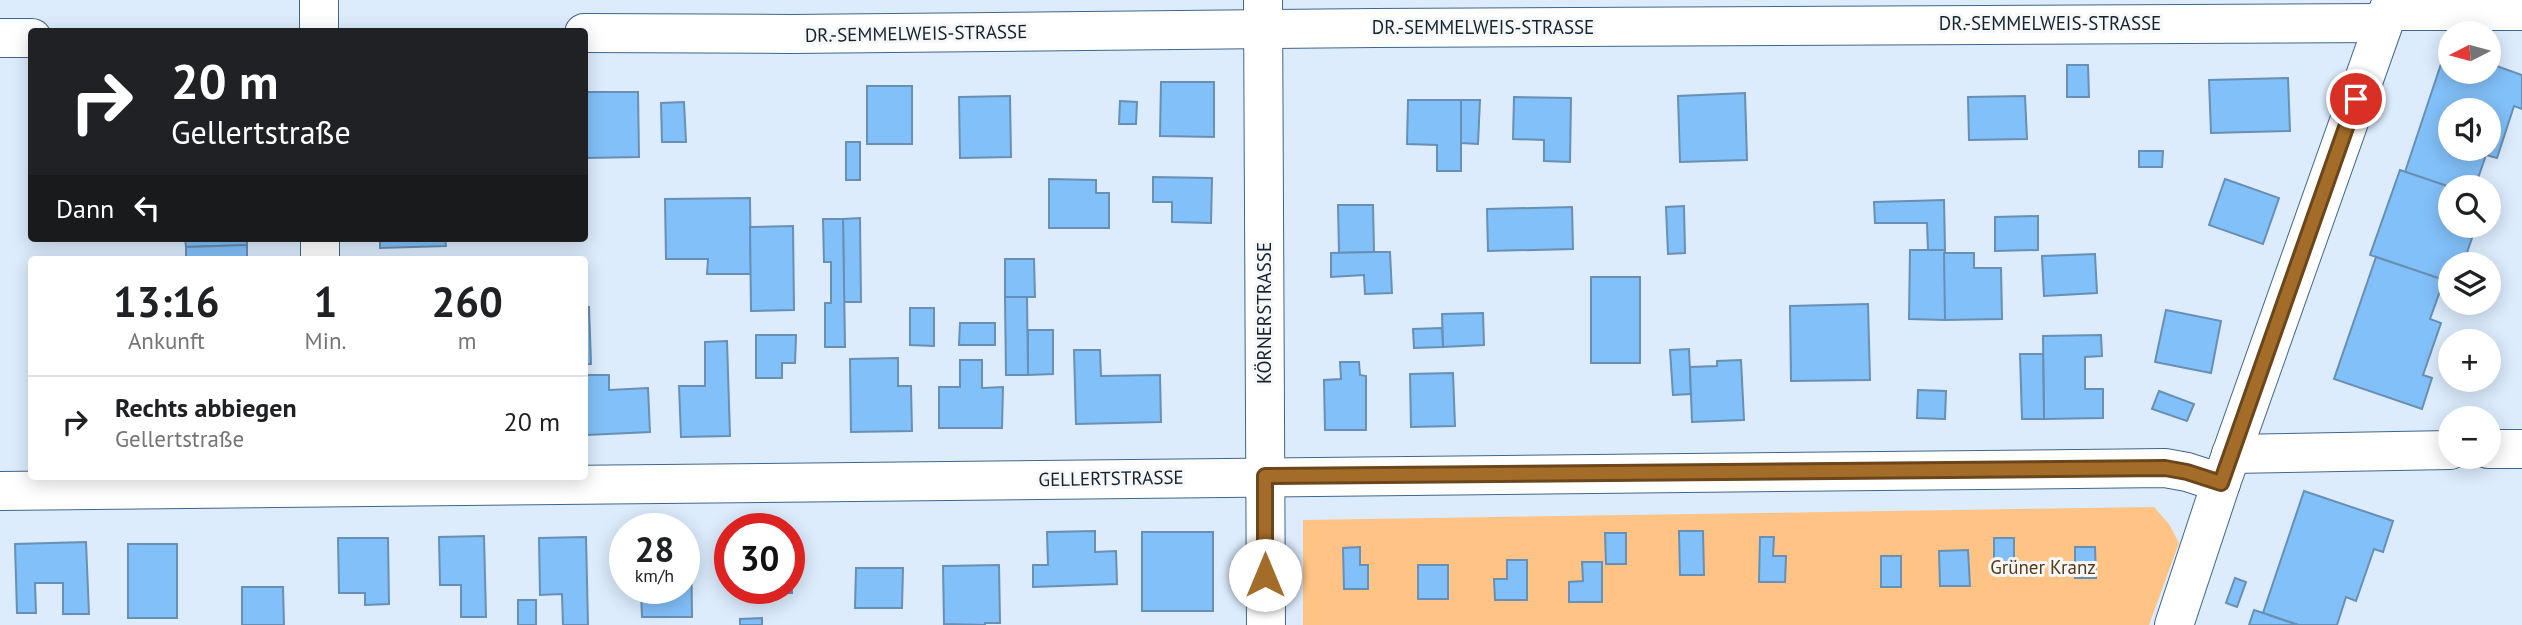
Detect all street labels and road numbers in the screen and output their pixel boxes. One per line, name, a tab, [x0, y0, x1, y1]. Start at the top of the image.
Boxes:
street label: DR.-SEMMELWEIS-STRASSE	[1939, 11, 2161, 35]
street label: DR.-SEMMELWEIS-STRASSE	[1372, 15, 1594, 39]
street label: DR.-SEMMELWEIS-STRASSE	[805, 19, 1027, 47]
street label: KÖRNERSTRASSE	[1252, 242, 1276, 384]
street label: GELLERTSTRASSE	[1038, 465, 1184, 491]

